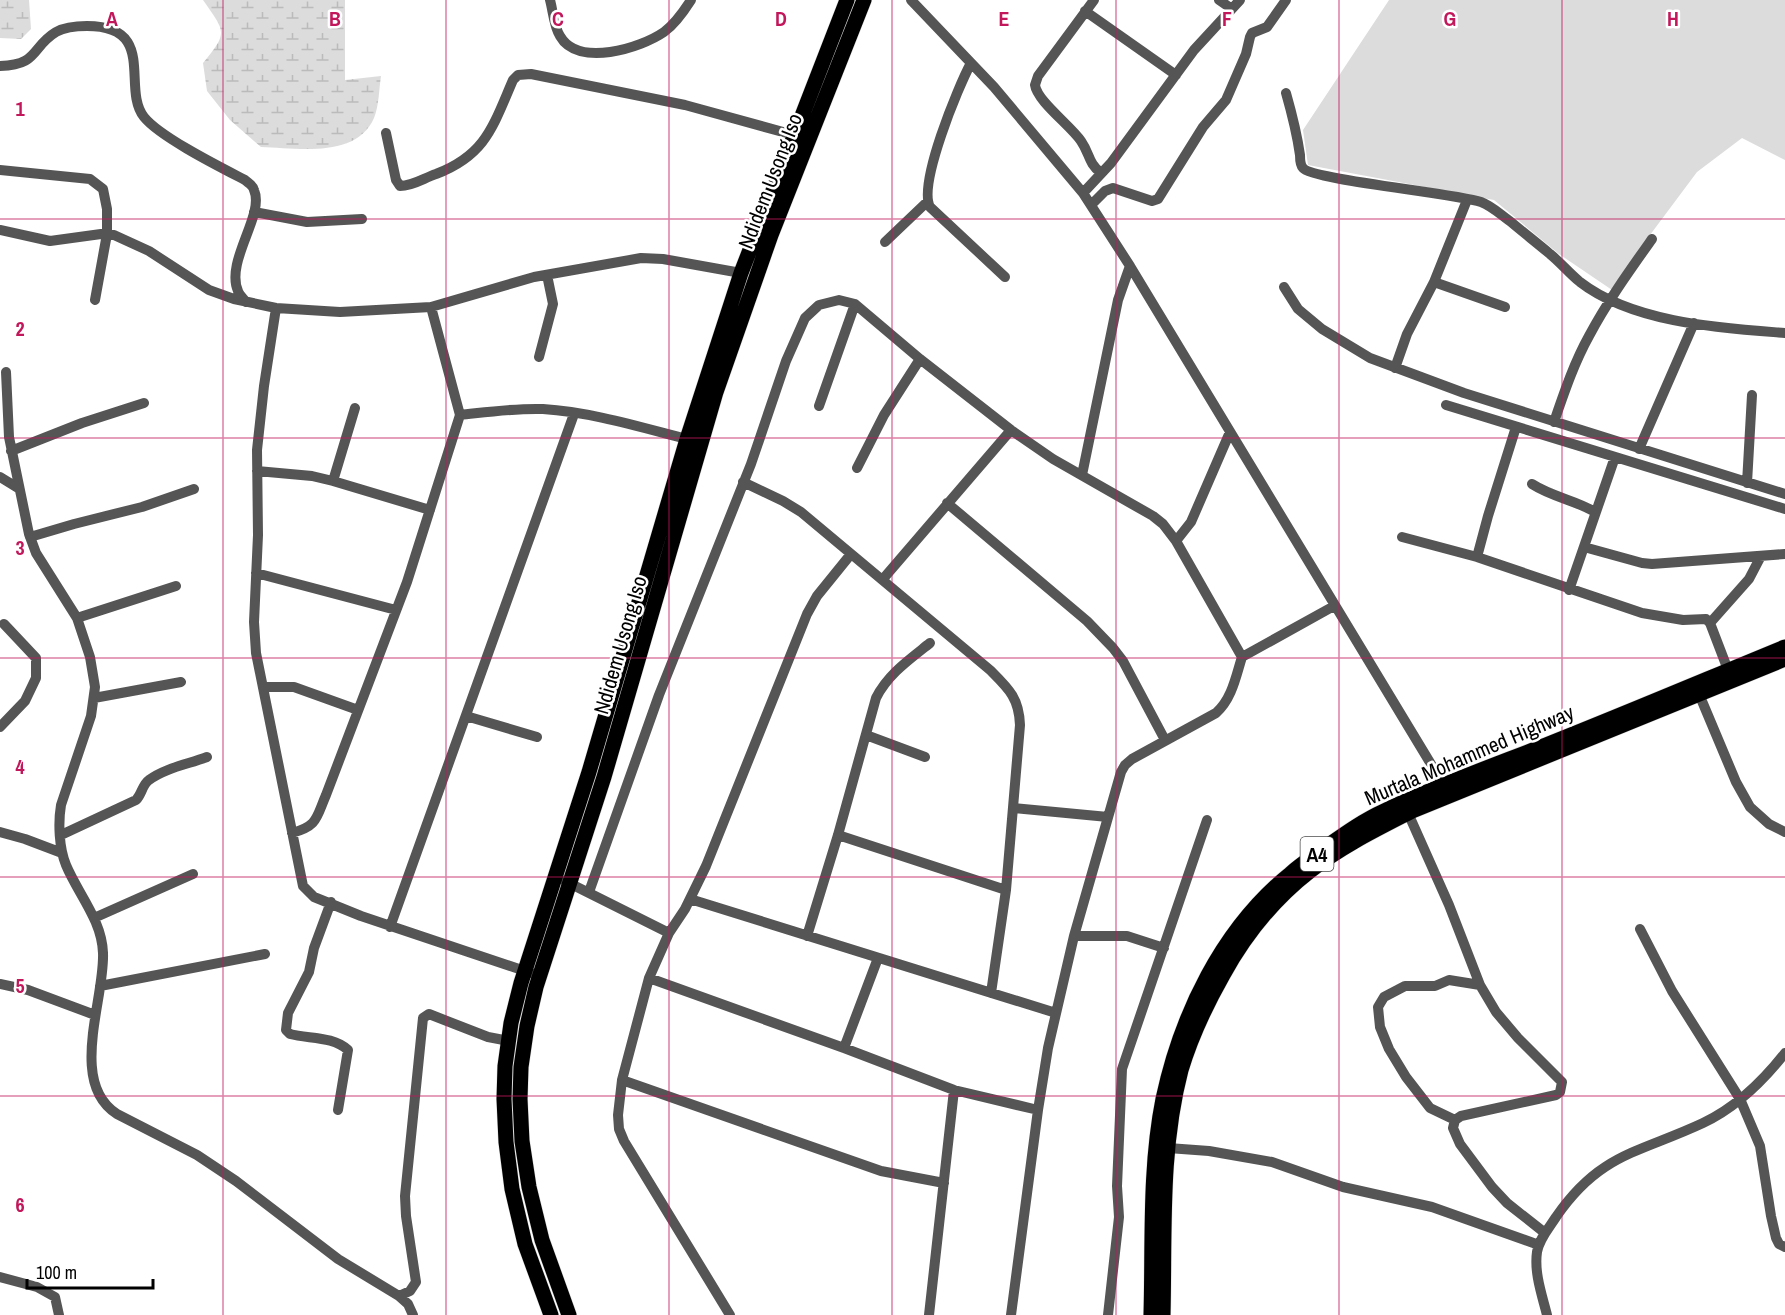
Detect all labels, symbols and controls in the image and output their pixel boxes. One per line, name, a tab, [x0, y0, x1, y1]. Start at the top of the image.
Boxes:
text: A	[106, 5, 118, 32]
text: B	[329, 5, 341, 32]
text: C	[552, 5, 564, 32]
text: D	[775, 5, 787, 32]
text: E	[999, 5, 1010, 32]
text: F	[1222, 5, 1232, 32]
text: G	[1444, 5, 1456, 32]
text: H	[1667, 5, 1679, 32]
text: 1	[15, 95, 25, 122]
street label: Ndidem Usong Iso	[731, 109, 809, 253]
text: 2	[15, 315, 25, 342]
text: 3	[15, 534, 25, 561]
street label: Ndidem Usong Iso	[586, 572, 654, 718]
street label: Murtala Mohammed Highway	[1360, 698, 1579, 812]
text: 4	[15, 753, 25, 780]
road number: A4	[1300, 837, 1334, 871]
text: 5	[15, 972, 25, 999]
text: 6	[15, 1191, 25, 1218]
scale bar	[27, 1252, 153, 1290]
text: 100 m	[36, 1260, 77, 1285]

